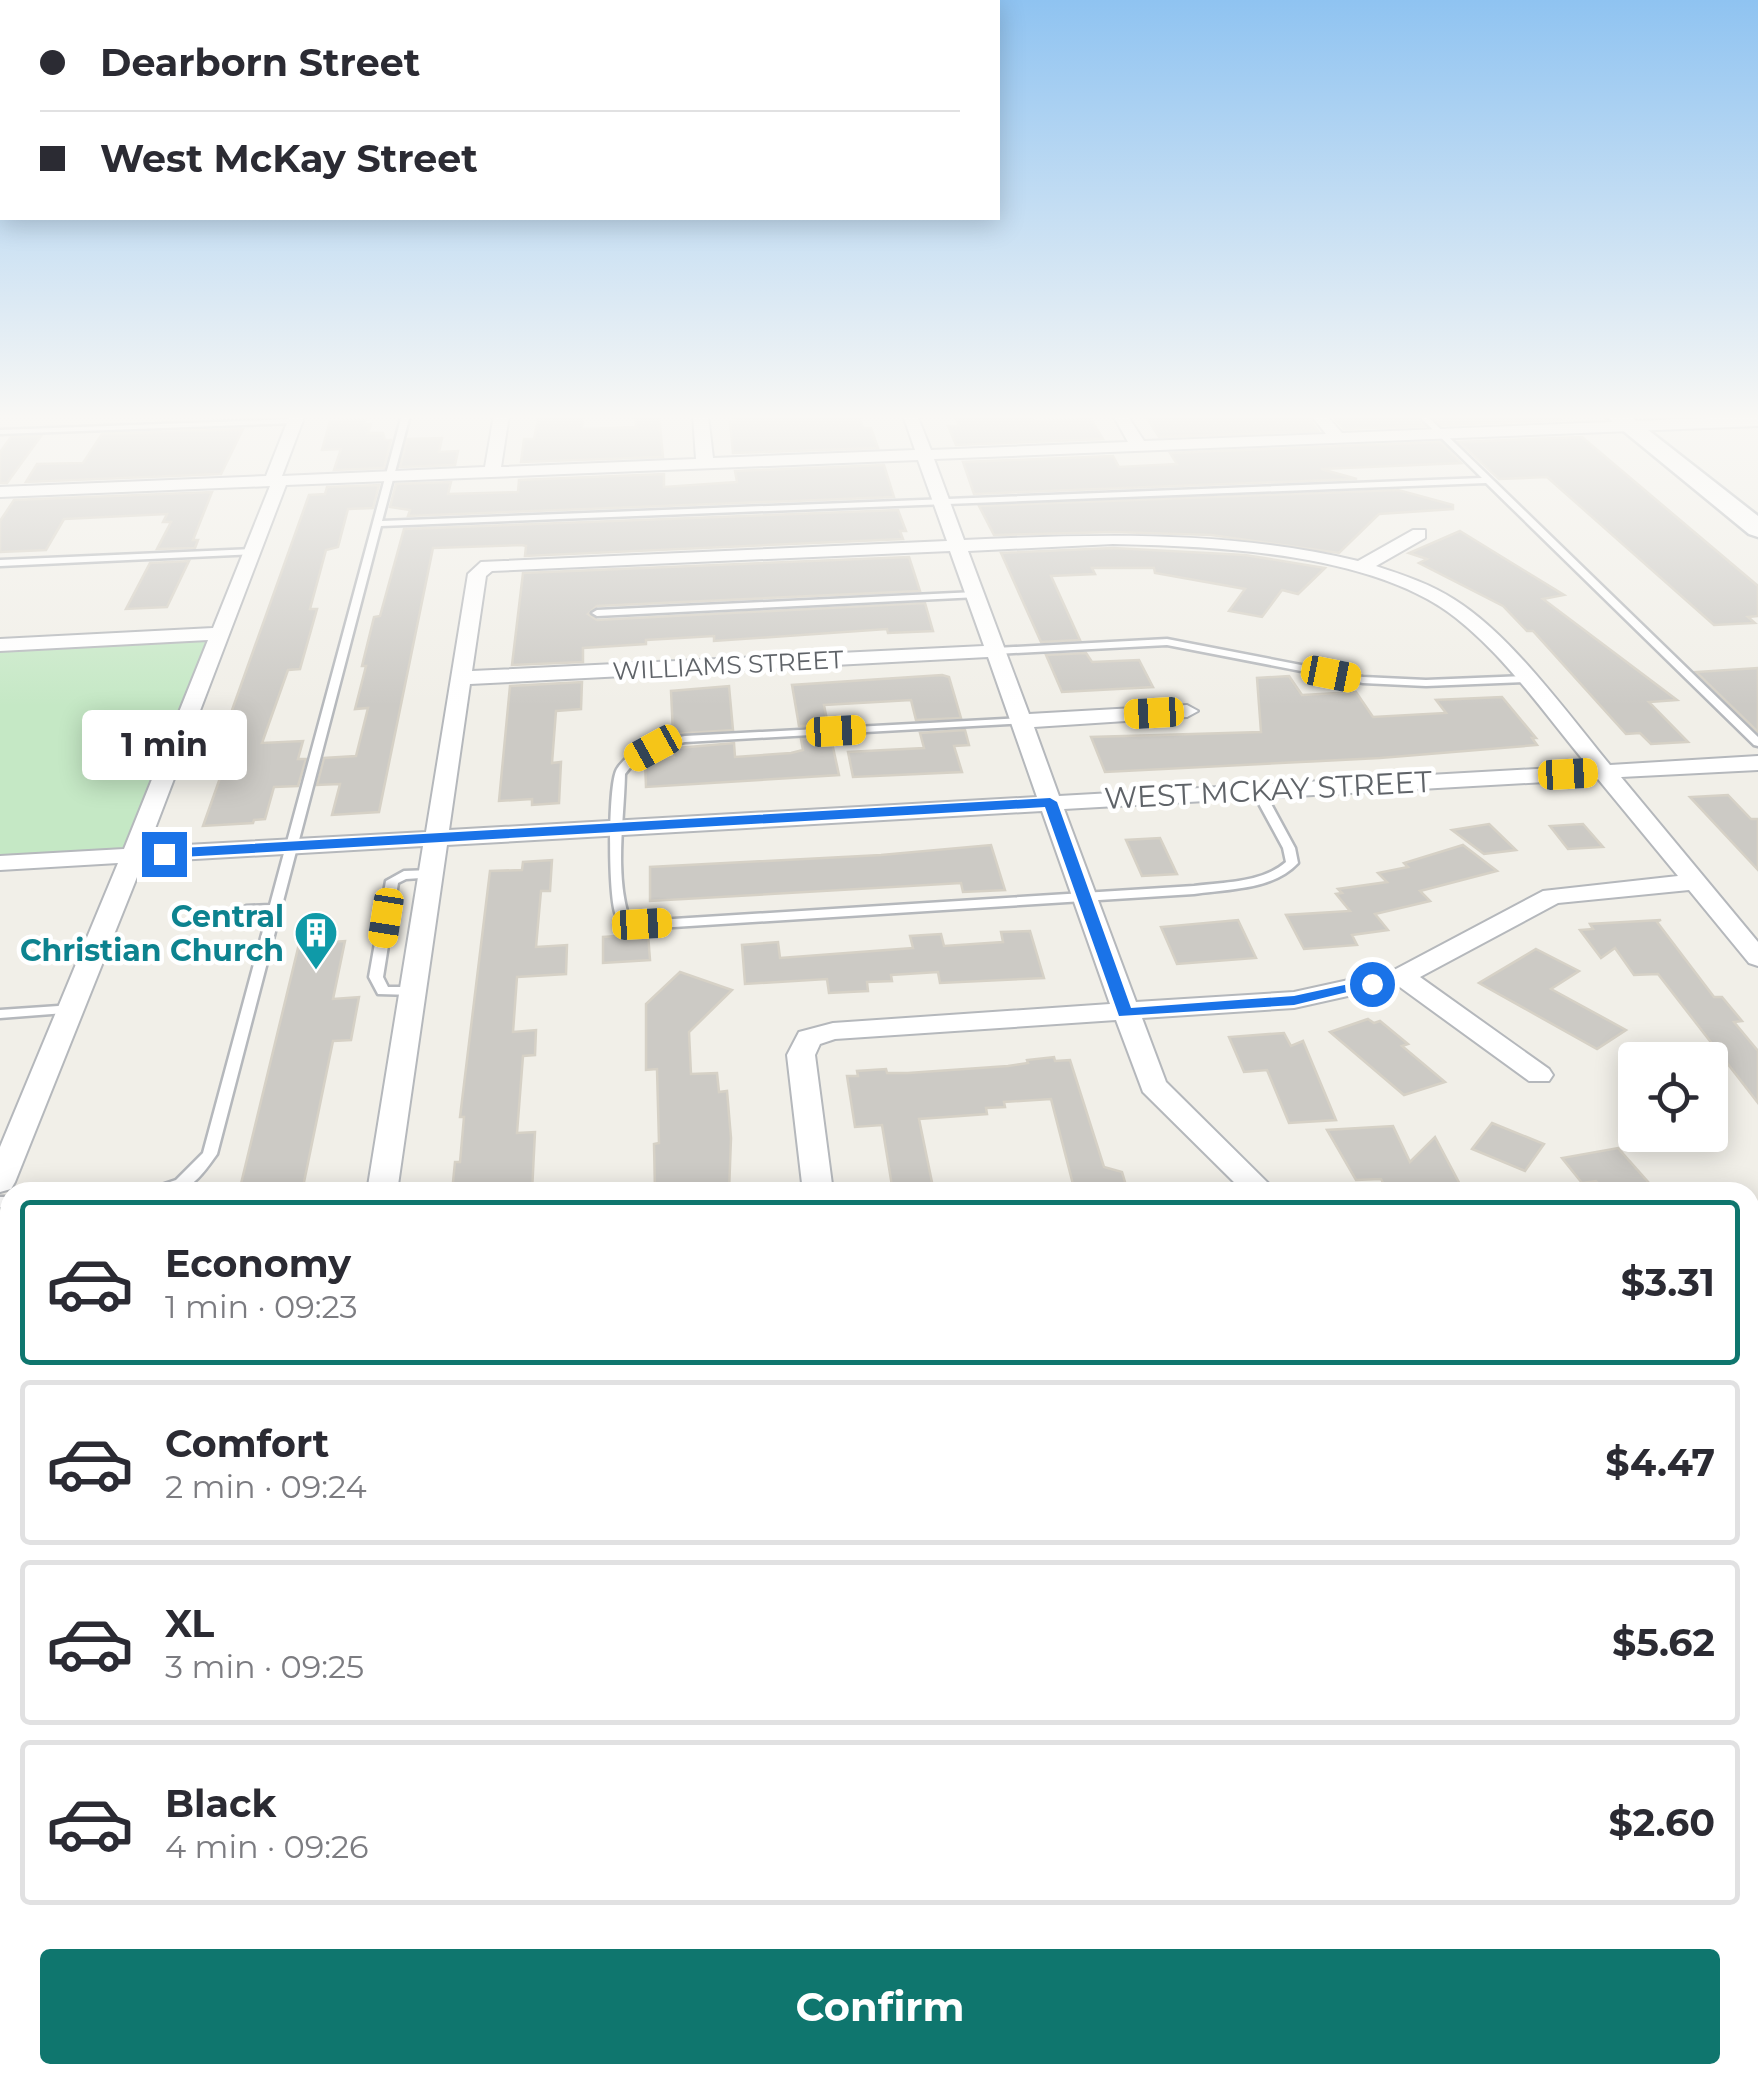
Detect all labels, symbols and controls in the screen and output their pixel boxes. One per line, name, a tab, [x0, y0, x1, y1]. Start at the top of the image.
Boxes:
text: Dearborn Street	[100, 39, 420, 86]
text: West McKay Street	[100, 135, 478, 182]
street label: WILLIAMS STREET	[612, 644, 845, 686]
car	[1299, 654, 1363, 694]
car	[1123, 696, 1185, 730]
callout: 1 min	[81, 709, 246, 779]
car	[805, 714, 867, 748]
car	[619, 720, 687, 776]
text: 1 min	[121, 725, 208, 764]
car	[1537, 757, 1599, 791]
street label: WEST MCKAY STREET	[1103, 763, 1434, 817]
route end	[142, 832, 187, 877]
car	[366, 886, 406, 950]
place label: Central Christian Church	[20, 898, 284, 969]
car	[611, 907, 673, 941]
building icon: Central Christian Church	[293, 910, 339, 971]
route start	[1350, 962, 1395, 1007]
map controls	[1618, 1042, 1728, 1152]
button: locate	[1618, 1042, 1728, 1152]
icon: car	[45, 1238, 135, 1328]
text: Economy	[165, 1240, 351, 1287]
text: $3.31	[1621, 1259, 1715, 1306]
text: 1 min · 09:23	[165, 1287, 358, 1326]
icon: car	[45, 1418, 135, 1508]
text: Comfort	[165, 1420, 329, 1467]
text: $4.47	[1605, 1439, 1715, 1486]
text: 2 min · 09:24	[165, 1467, 367, 1506]
icon: car	[45, 1598, 135, 1688]
text: XL	[165, 1600, 214, 1647]
text: $5.62	[1612, 1619, 1715, 1666]
text: 3 min · 09:25	[165, 1647, 364, 1686]
icon: car	[45, 1778, 135, 1868]
text: Black	[165, 1780, 276, 1827]
text: $2.60	[1608, 1799, 1715, 1846]
text: 4 min · 09:26	[165, 1827, 369, 1866]
button: Confirm	[40, 1949, 1720, 2064]

